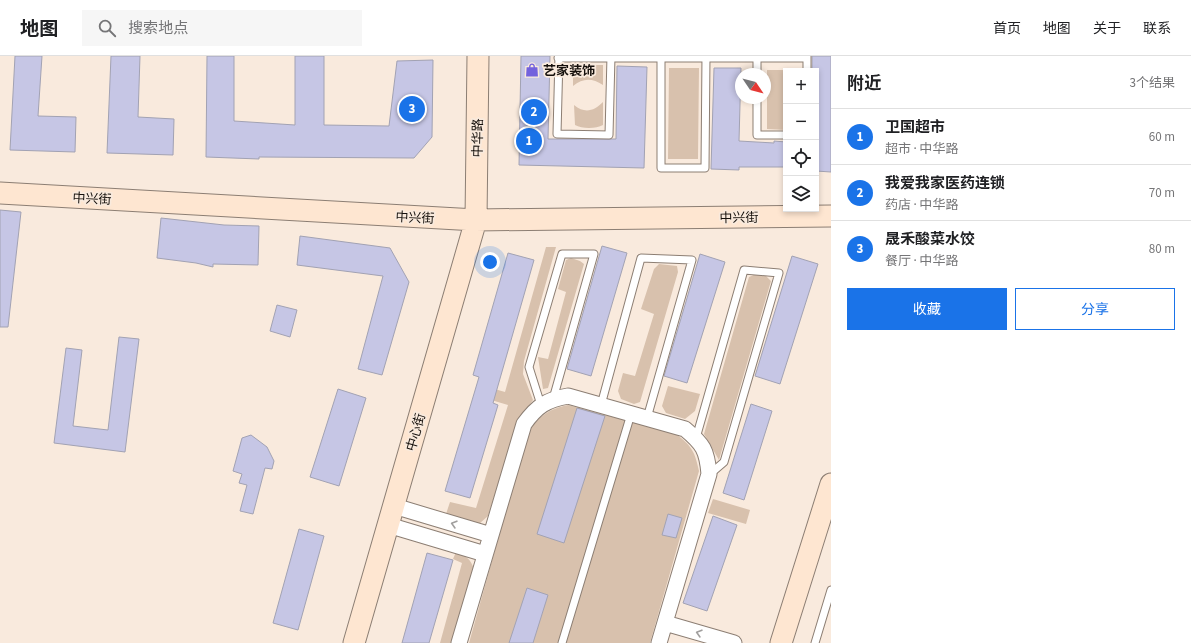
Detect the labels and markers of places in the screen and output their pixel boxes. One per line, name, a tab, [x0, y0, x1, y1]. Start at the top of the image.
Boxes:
shop icon: 艺家装饰	[524, 62, 540, 78]
place label: 艺家装饰	[543, 62, 595, 80]
pin: 3	[399, 94, 425, 124]
pin: 2	[521, 97, 547, 127]
pin: 1	[516, 126, 542, 156]

